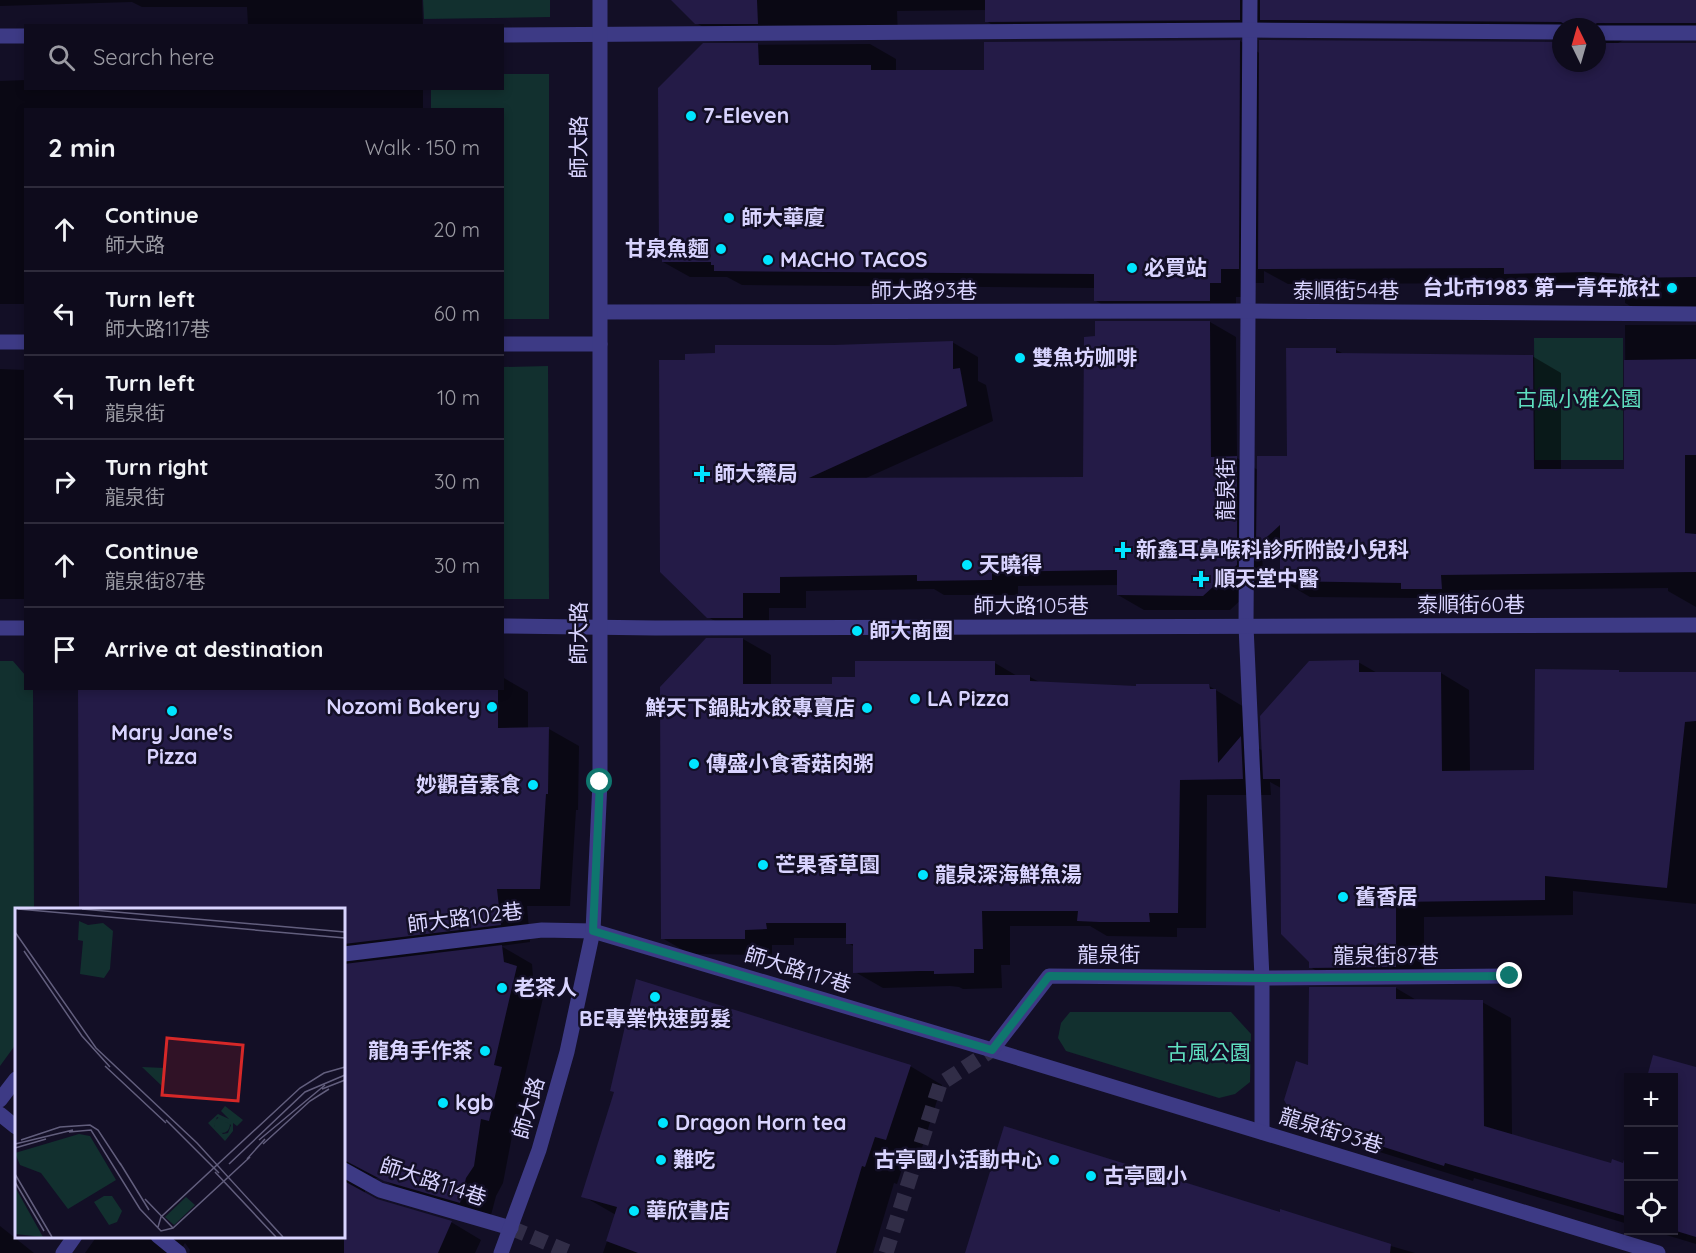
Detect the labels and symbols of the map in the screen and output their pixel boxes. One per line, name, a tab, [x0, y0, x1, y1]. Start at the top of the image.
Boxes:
north arrow	[1552, 18, 1606, 72]
place label: 7-Eleven	[703, 102, 789, 128]
marker: 7-Eleven	[684, 109, 698, 123]
street label: 師大路	[565, 116, 591, 179]
place label: 師大華廈	[741, 204, 825, 230]
marker: 師大華廈	[722, 211, 736, 225]
place label: 甘泉魚麵	[625, 235, 709, 261]
marker: 甘泉魚麵	[714, 242, 728, 256]
place label: MACHO TACOS	[780, 246, 928, 272]
marker: MACHO TACOS	[761, 253, 775, 267]
place label: 必買站	[1144, 254, 1207, 280]
marker: 必買站	[1125, 261, 1139, 275]
place label: 台北市1983 第一青年旅社	[1422, 274, 1660, 300]
street label: 師大路93巷	[871, 277, 977, 303]
street label: 泰順街54巷	[1293, 277, 1399, 303]
marker: 台北市1983 第一青年旅社	[1665, 281, 1679, 295]
place label: 雙魚坊咖啡	[1032, 344, 1137, 370]
marker: 雙魚坊咖啡	[1013, 351, 1027, 365]
park label: 古風小雅公園	[1516, 385, 1642, 411]
street label: 龍泉街	[1212, 458, 1238, 521]
place label: 師大藥局	[714, 460, 798, 486]
marker: 師大藥局	[695, 467, 709, 481]
place label: 新鑫耳鼻喉科診所附設小兒科	[1136, 536, 1409, 562]
marker: 新鑫耳鼻喉科診所附設小兒科	[1114, 541, 1132, 559]
place label: 天曉得	[979, 551, 1042, 577]
marker: 天曉得	[960, 558, 974, 572]
place label: 順天堂中醫	[1214, 565, 1319, 591]
marker: 順天堂中醫	[1192, 570, 1210, 588]
street label: 泰順街60巷	[1417, 591, 1525, 617]
street label: 師大路105巷	[973, 592, 1089, 618]
street label: 師大路	[565, 602, 591, 665]
place label: 師大商圈	[869, 617, 953, 643]
marker: 師大商圈	[850, 624, 864, 638]
place label: LA Pizza	[927, 685, 1009, 711]
marker: LA Pizza	[908, 692, 922, 706]
place label: Nozomi Bakery	[326, 693, 480, 719]
place label: 鮮天下鍋貼水餃專賣店	[645, 694, 855, 720]
marker: Nozomi Bakery	[485, 700, 499, 714]
marker: 鮮天下鍋貼水餃專賣店	[860, 701, 874, 715]
marker: Mary Jane's Pizza	[165, 704, 179, 718]
place label: Mary Jane's Pizza	[111, 719, 233, 769]
place label: 傳盛小食香菇肉粥	[706, 750, 874, 776]
marker: 傳盛小食香菇肉粥	[687, 757, 701, 771]
route start	[586, 768, 612, 794]
place label: 妙觀音素食	[416, 771, 521, 797]
marker: 妙觀音素食	[526, 778, 540, 792]
place label: 芒果香草園	[775, 851, 880, 877]
marker: 芒果香草園	[756, 858, 770, 872]
place label: 龍泉深海鮮魚湯	[935, 861, 1082, 887]
marker: 龍泉深海鮮魚湯	[916, 868, 930, 882]
place label: 舊香居	[1355, 883, 1418, 909]
marker: 舊香居	[1336, 890, 1350, 904]
street label: 師大路102巷	[406, 897, 524, 937]
inset map	[15, 908, 345, 1238]
street label: 師大路117巷	[742, 940, 855, 998]
street label: 龍泉街	[1078, 941, 1141, 967]
street label: 龍泉街87巷	[1333, 942, 1439, 968]
route end	[1496, 962, 1522, 988]
place label: 老茶人	[514, 974, 577, 1000]
marker: 老茶人	[495, 981, 509, 995]
marker: BE專業快速剪髮	[648, 990, 662, 1004]
place label: BE專業快速剪髮	[579, 1005, 731, 1031]
place label: 龍角手作茶	[368, 1037, 473, 1063]
park label: 古風公園	[1167, 1039, 1251, 1065]
marker: 龍角手作茶	[478, 1044, 492, 1058]
street label: 師大路	[507, 1074, 549, 1142]
place label: kgb	[455, 1089, 494, 1115]
marker: kgb	[436, 1096, 450, 1110]
street label: 龍泉街93巷	[1276, 1102, 1386, 1158]
place label: Dragon Horn tea	[675, 1109, 846, 1135]
marker: Dragon Horn tea	[656, 1116, 670, 1130]
place label: 難吃	[673, 1146, 715, 1172]
place label: 古亭國小活動中心	[874, 1146, 1042, 1172]
street label: 師大路114巷	[377, 1152, 490, 1210]
marker: 難吃	[654, 1153, 668, 1167]
marker: 古亭國小活動中心	[1047, 1153, 1061, 1167]
place label: 古亭國小	[1103, 1162, 1187, 1188]
marker: 古亭國小	[1084, 1169, 1098, 1183]
place label: 華欣書店	[646, 1197, 730, 1223]
marker: 華欣書店	[627, 1204, 641, 1218]

